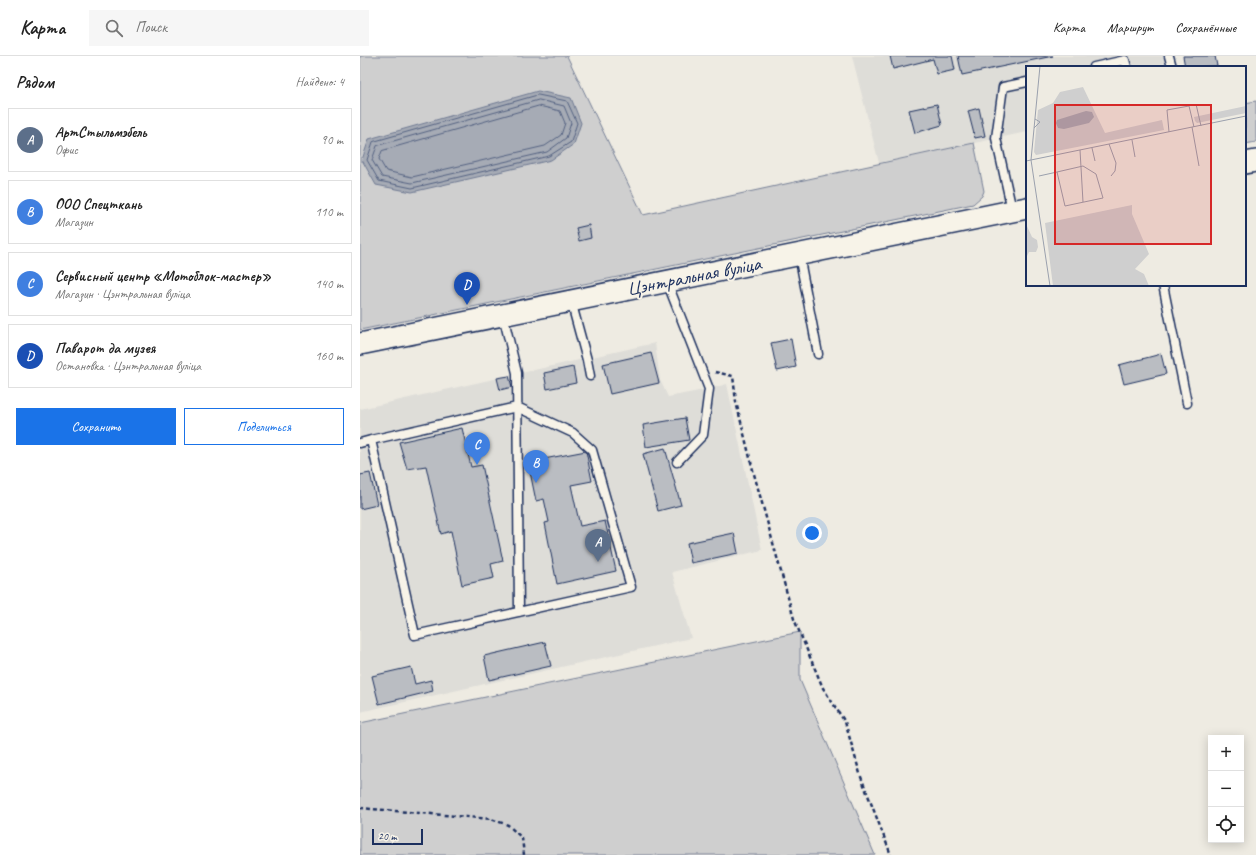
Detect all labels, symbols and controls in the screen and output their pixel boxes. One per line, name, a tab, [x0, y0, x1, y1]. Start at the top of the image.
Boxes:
search box	[89, 10, 369, 46]
text: Карта	[20, 16, 65, 40]
icon: search	[103, 17, 125, 39]
text: Поиск	[135, 18, 167, 37]
text: Карта	[1053, 19, 1085, 36]
text: Маршрут	[1107, 19, 1153, 36]
text: Сохранённые	[1175, 19, 1236, 36]
inset map	[1026, 66, 1246, 286]
text: Рядом	[16, 72, 54, 93]
text: Найдено: 4	[296, 74, 344, 90]
text: АртСтыльмэбель	[55, 123, 147, 142]
text: A	[27, 132, 33, 148]
text: 90 m	[321, 132, 343, 148]
text: Офис	[55, 142, 78, 158]
text: ООО Спецткань	[55, 195, 142, 214]
text: B	[27, 204, 33, 220]
text: 110 m	[315, 204, 343, 220]
text: Магазин	[55, 214, 93, 230]
street label: Цэнтральная вуліца	[625, 250, 765, 301]
text: Сервисный центр «Мотоблок-мастер»	[55, 267, 271, 286]
pin: D	[454, 272, 480, 305]
text: C	[27, 276, 33, 292]
text: 140 m	[315, 276, 343, 292]
text: Магазин · Цэнтральная вуліца	[55, 286, 190, 302]
text: Паварот да музея	[55, 339, 155, 358]
text: D	[26, 348, 34, 364]
text: 160 m	[315, 348, 343, 364]
text: Остановка · Цэнтральная вуліца	[55, 358, 201, 374]
button: Сохранить	[16, 408, 176, 445]
button: Поделиться	[184, 408, 344, 445]
pin: C	[464, 432, 490, 465]
pin: B	[523, 450, 549, 483]
your location	[802, 523, 822, 543]
pin: A	[585, 529, 611, 562]
map controls	[1208, 735, 1244, 843]
button: +	[1208, 735, 1244, 771]
button: −	[1208, 771, 1244, 807]
button: locate	[1208, 807, 1244, 843]
scale bar	[372, 827, 423, 846]
text: 20 m	[378, 829, 397, 843]

